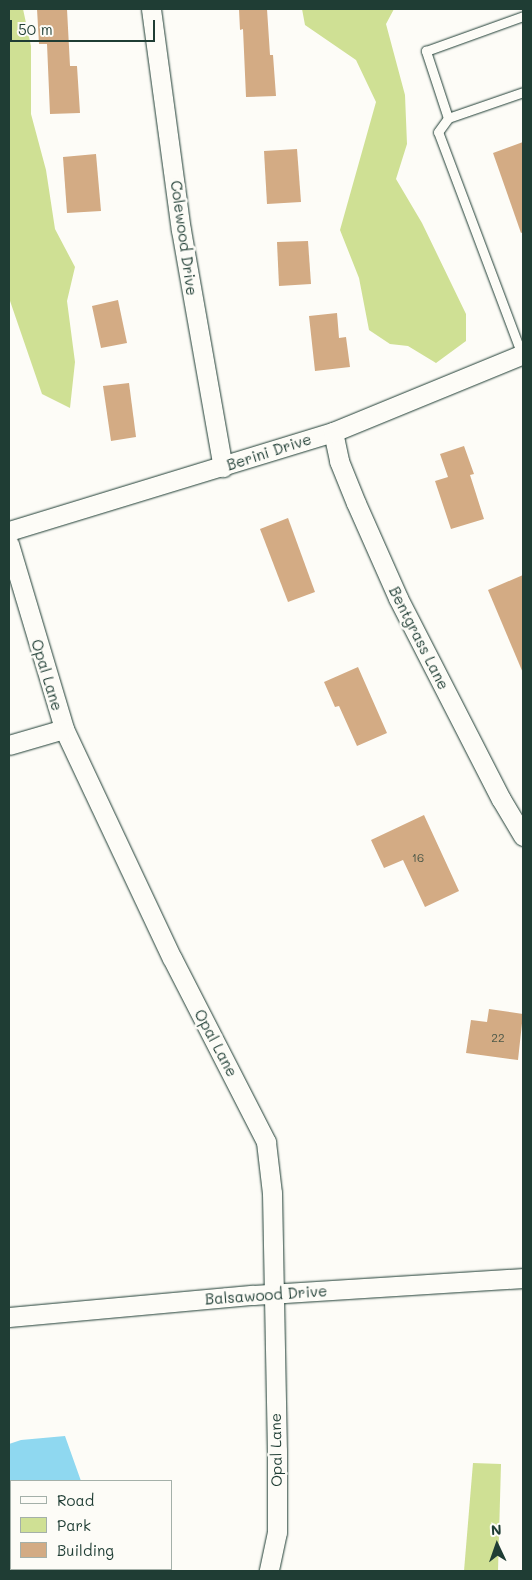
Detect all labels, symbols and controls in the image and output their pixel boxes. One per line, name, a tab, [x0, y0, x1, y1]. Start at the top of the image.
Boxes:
scale bar	[12, 10, 158, 42]
text: 50 m	[18, 19, 53, 39]
street label: Colewood Drive	[167, 179, 201, 297]
street label: Berini Drive	[224, 430, 314, 474]
street label: Bentgrass Lane	[385, 583, 453, 693]
street label: Opal Lane	[28, 637, 66, 713]
house number: 16	[412, 851, 424, 865]
street label: Opal Lane	[191, 1006, 241, 1080]
house number: 22	[491, 1031, 505, 1045]
street label: Balsawood Drive	[204, 1282, 328, 1308]
street label: Opal Lane	[266, 1413, 286, 1487]
legend	[10, 1480, 172, 1570]
text: Road	[57, 1490, 94, 1510]
text: Park	[57, 1515, 91, 1535]
north arrow	[472, 1520, 522, 1570]
text: N	[490, 1520, 502, 1539]
text: Building	[57, 1540, 114, 1560]

